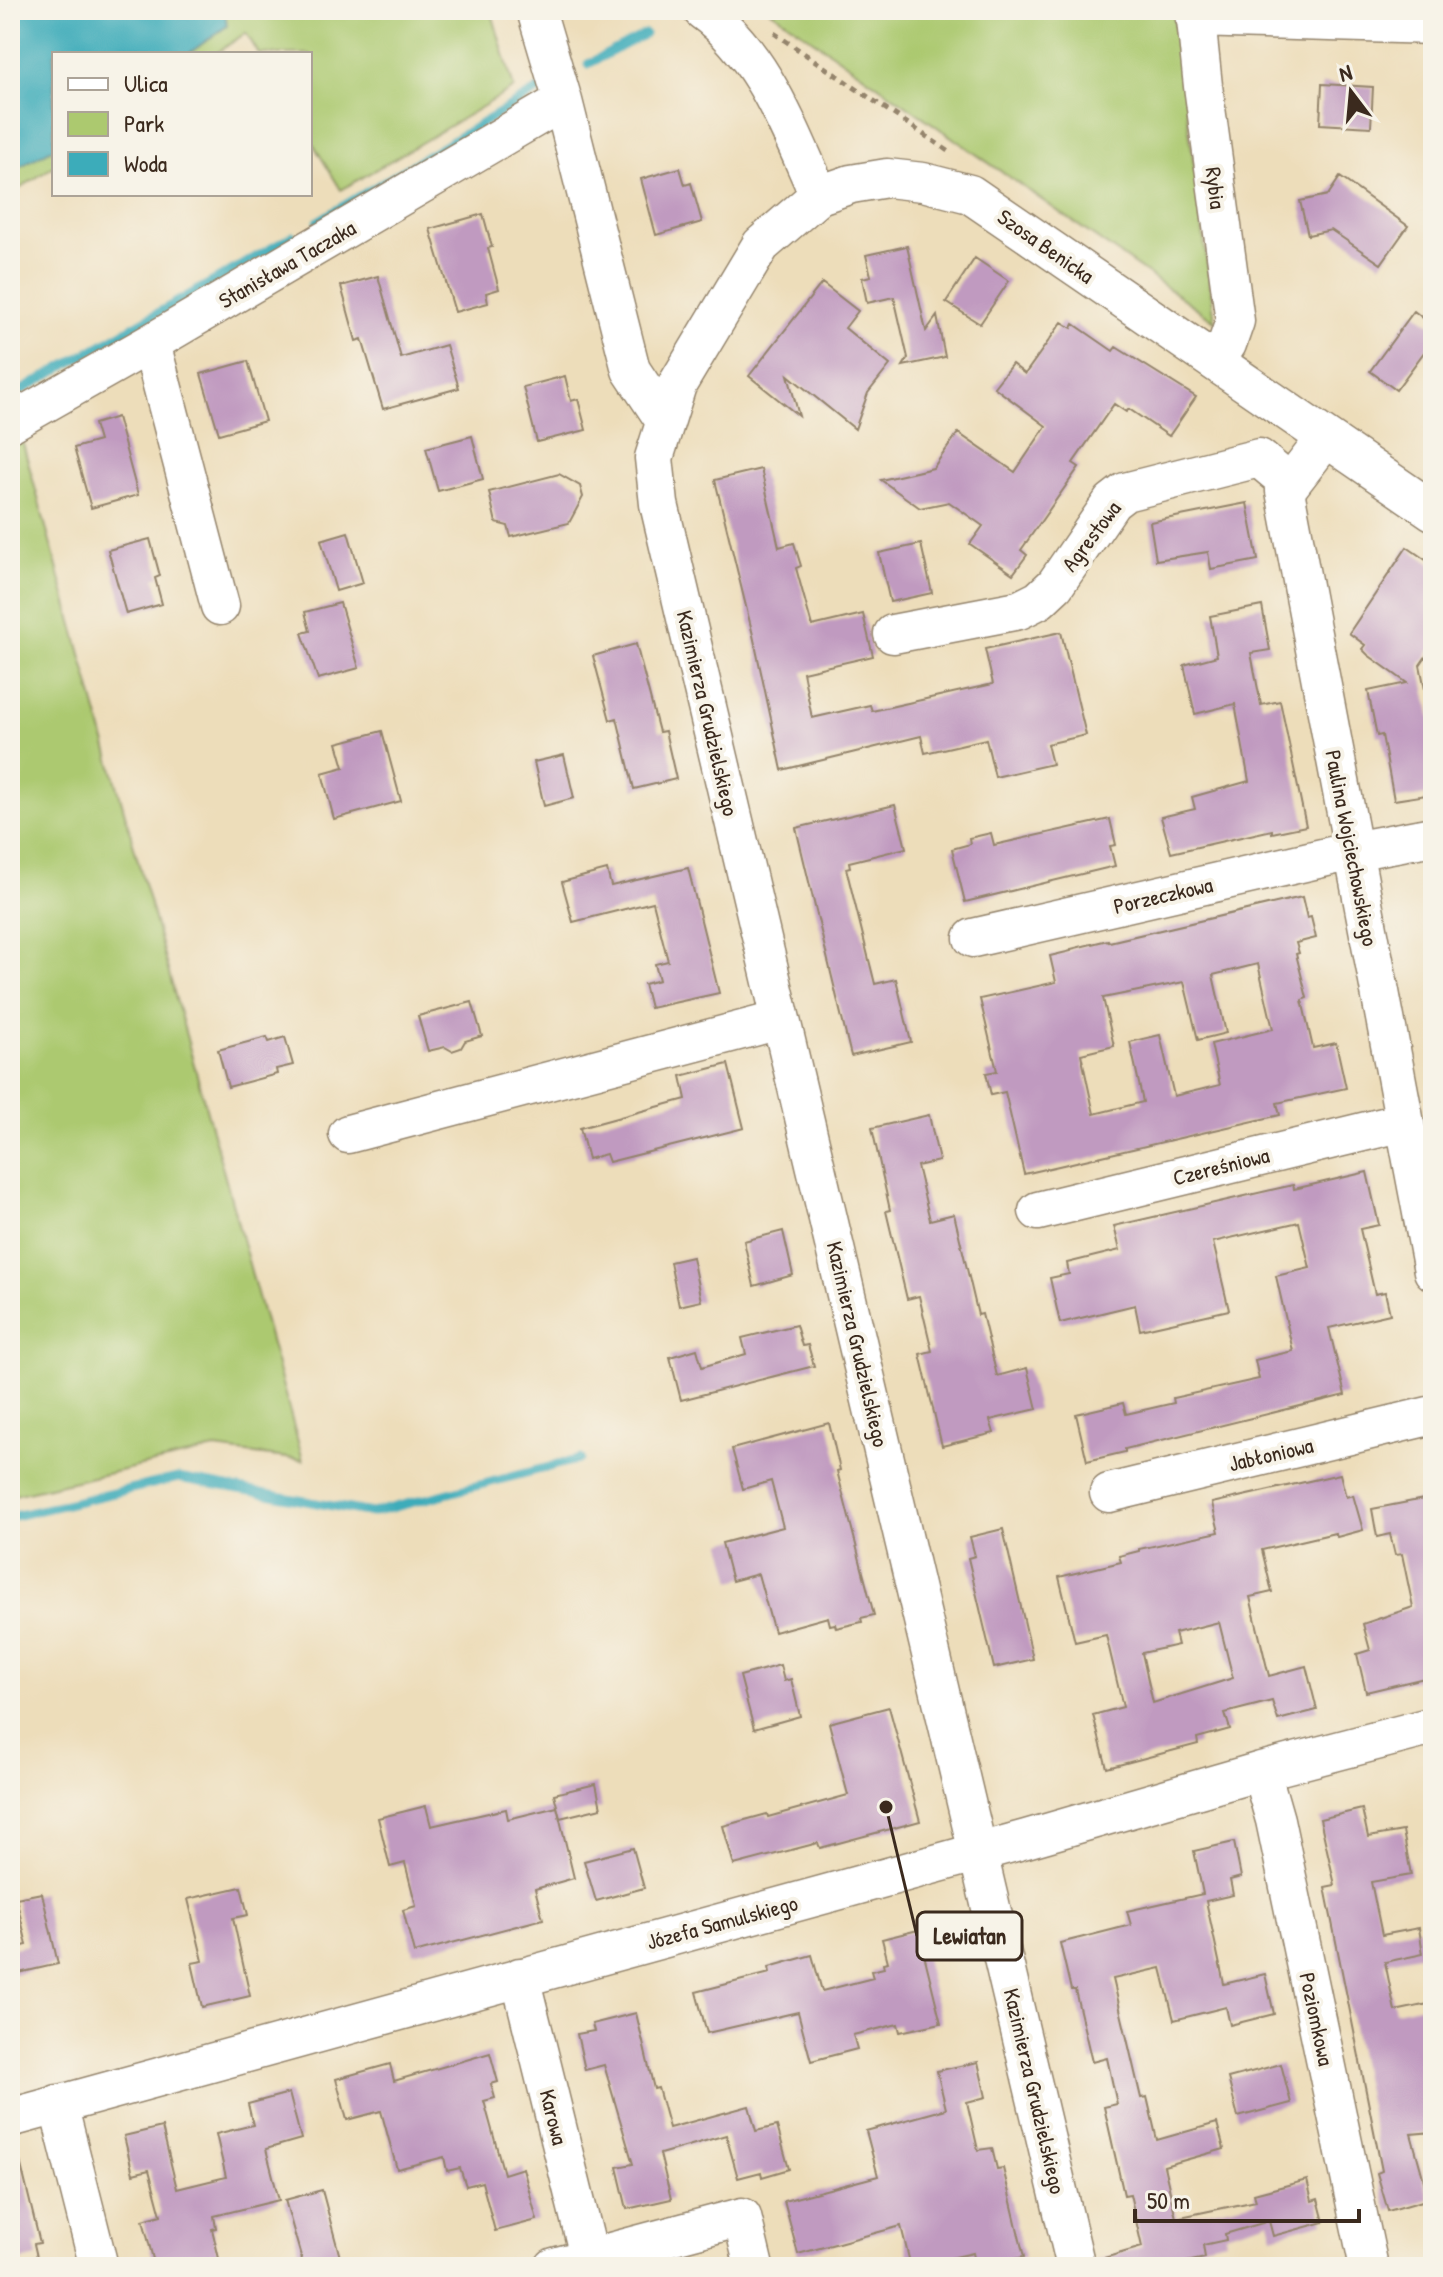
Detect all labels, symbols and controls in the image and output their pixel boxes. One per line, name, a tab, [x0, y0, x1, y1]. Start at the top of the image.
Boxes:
legend	[52, 52, 312, 196]
north arrow	[1311, 52, 1391, 132]
text: N	[1336, 57, 1356, 89]
text: Ulica	[124, 67, 168, 99]
text: Park	[124, 107, 164, 139]
text: Woda	[124, 147, 167, 179]
street label: Rybia	[1199, 165, 1233, 211]
street label: Szosa Benicka	[992, 202, 1101, 291]
street label: Stanisława Taczaka	[213, 212, 361, 315]
street label: Agrestowa	[1055, 494, 1128, 578]
street label: Kazimierza Grudzielskiego	[670, 607, 746, 819]
street label: Paulina Wojciechowskiego	[1318, 747, 1386, 949]
street label: Porzeczkowa	[1110, 869, 1216, 921]
street label: Czereśniowa	[1170, 1139, 1273, 1192]
street label: Kazimierza Grudzielskiego	[820, 1238, 896, 1450]
street label: Jabłoniowa	[1226, 1430, 1316, 1478]
street label: Józefa Samulskiego	[643, 1887, 801, 1957]
callout: Lewiatan	[917, 1912, 1022, 1960]
text: Lewiatan	[934, 1919, 1007, 1951]
street label: Poziomkowa	[1293, 1970, 1342, 2069]
street label: Kazimierza Grudzielskiego	[997, 1985, 1073, 2197]
street label: Karowa	[533, 2086, 575, 2148]
scale bar	[1135, 2173, 1359, 2223]
text: 50 m	[1147, 2184, 1190, 2216]

